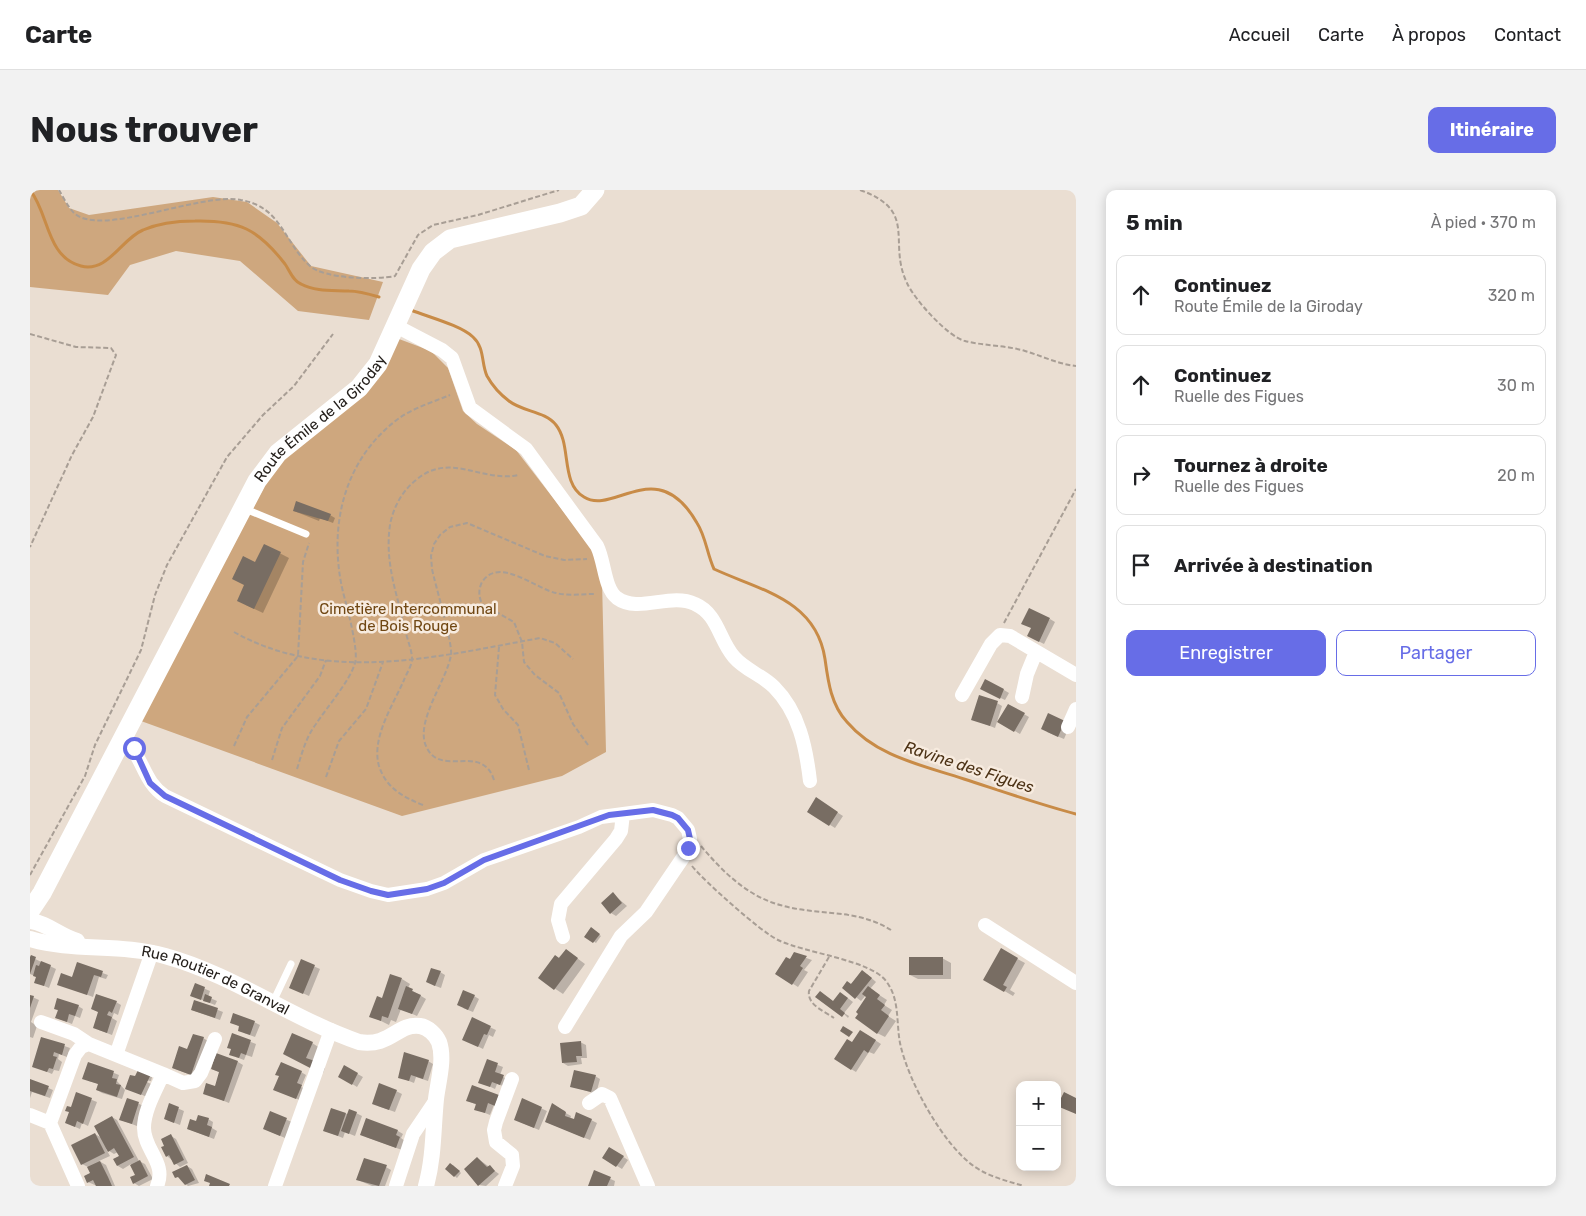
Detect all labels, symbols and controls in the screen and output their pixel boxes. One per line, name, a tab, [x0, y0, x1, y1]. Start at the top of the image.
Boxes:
text: Carte	[25, 21, 92, 49]
text: Accueil	[1229, 24, 1290, 46]
text: Carte	[1318, 24, 1364, 46]
text: À propos	[1392, 24, 1466, 46]
text: Contact	[1494, 24, 1561, 46]
button: Itinéraire	[1428, 107, 1556, 153]
text: Nous trouver	[30, 109, 258, 151]
text: 5 min	[1126, 210, 1183, 235]
text: À pied · 370 m	[1431, 213, 1536, 232]
text: Continuez	[1174, 274, 1272, 297]
icon: ahead	[1127, 281, 1155, 309]
text: 320 m	[1488, 286, 1535, 305]
text: Route Émile de la Giroday	[1174, 297, 1363, 316]
street label: Route Émile de la Giroday	[250, 352, 390, 486]
text: Continuez	[1174, 364, 1272, 387]
icon: ahead	[1127, 371, 1155, 399]
text: 30 m	[1497, 376, 1535, 395]
text: Ruelle des Figues	[1174, 387, 1304, 406]
text: Tournez à droite	[1174, 454, 1328, 477]
icon: right	[1127, 461, 1155, 489]
text: 20 m	[1497, 466, 1535, 485]
text: Ruelle des Figues	[1174, 477, 1304, 496]
icon: arrive	[1127, 551, 1155, 579]
text: Arrivée à destination	[1174, 554, 1373, 577]
park label: Cimetière Intercommunal de Bois Rouge	[319, 600, 497, 635]
button: Enregistrer	[1126, 630, 1326, 676]
button: Partager	[1336, 630, 1536, 676]
route start	[123, 737, 146, 760]
water label: Ravine des Figues	[902, 737, 1036, 797]
route end	[677, 837, 700, 860]
street label: Rue Routier de Granval	[140, 942, 293, 1019]
map controls	[1016, 1081, 1061, 1171]
button: +	[1016, 1081, 1061, 1126]
button: −	[1016, 1126, 1061, 1171]

